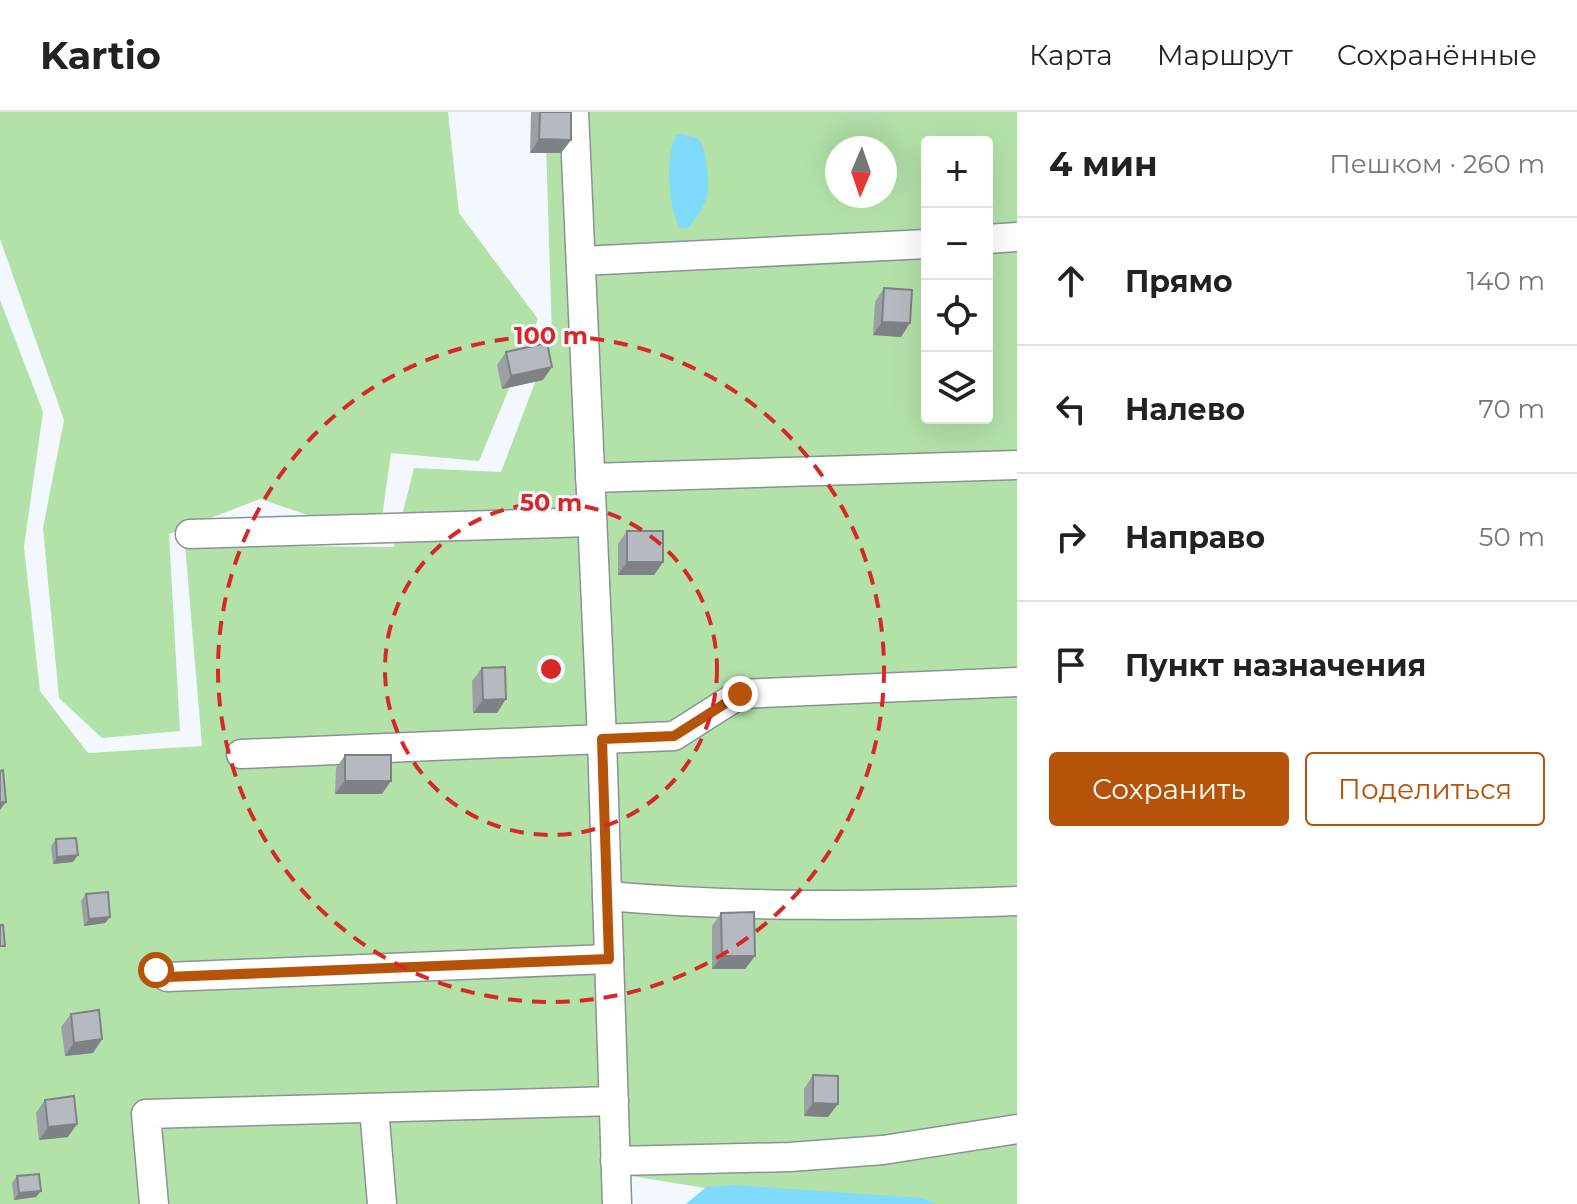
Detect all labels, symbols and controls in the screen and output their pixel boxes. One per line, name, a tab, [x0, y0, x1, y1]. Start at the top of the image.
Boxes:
text: Kartio	[40, 32, 161, 79]
text: Карта	[1029, 38, 1113, 72]
text: Маршрут	[1157, 38, 1293, 72]
text: Сохранённые	[1337, 38, 1537, 72]
north arrow	[825, 136, 897, 208]
map controls	[921, 136, 993, 424]
button: +	[921, 136, 993, 208]
text: 4 мин	[1049, 143, 1158, 185]
text: Пешком · 260 m	[1329, 148, 1545, 180]
button: −	[921, 208, 993, 280]
icon: ahead	[1049, 259, 1093, 303]
text: Прямо	[1125, 263, 1233, 300]
text: 140 m	[1467, 265, 1545, 297]
button: locate	[921, 280, 993, 352]
text: 100 m	[514, 321, 588, 350]
button: layers	[921, 352, 993, 424]
icon: left	[1049, 387, 1093, 431]
text: Налево	[1125, 391, 1245, 428]
text: 70 m	[1479, 393, 1545, 425]
text: 50 m	[520, 488, 582, 517]
icon: right	[1049, 515, 1093, 559]
text: Направо	[1125, 519, 1265, 556]
text: 50 m	[1479, 521, 1545, 553]
icon: arrive	[1049, 643, 1093, 687]
text: Пункт назначения	[1125, 647, 1426, 684]
centre of rings	[537, 655, 565, 683]
route end	[722, 676, 758, 712]
button: Сохранить	[1049, 752, 1289, 826]
button: Поделиться	[1305, 752, 1545, 826]
route start	[138, 952, 174, 988]

